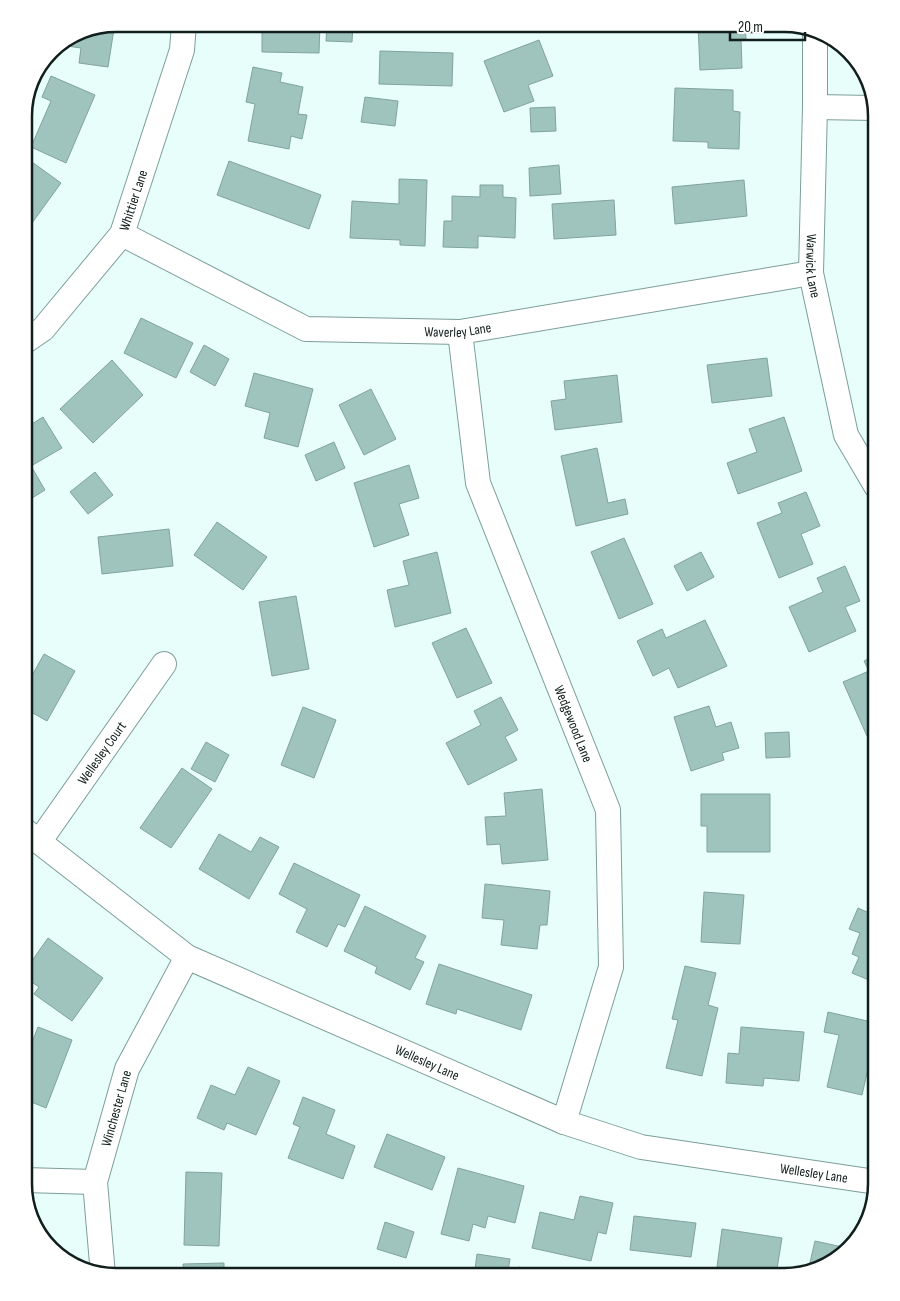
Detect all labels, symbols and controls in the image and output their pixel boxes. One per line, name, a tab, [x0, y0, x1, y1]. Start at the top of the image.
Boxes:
scale bar	[730, 10, 805, 42]
text: 20 m	[738, 18, 763, 37]
street label: Whittier Lane	[116, 168, 151, 233]
street label: Warwick Lane	[802, 234, 824, 299]
street label: Waverley Lane	[424, 319, 492, 341]
street label: Wedgewood Lane	[550, 683, 596, 765]
street label: Wellesley Court	[74, 718, 130, 788]
street label: Wellesley Lane	[392, 1041, 462, 1084]
street label: Winchester Lane	[98, 1068, 135, 1148]
street label: Wellesley Lane	[779, 1160, 849, 1187]

